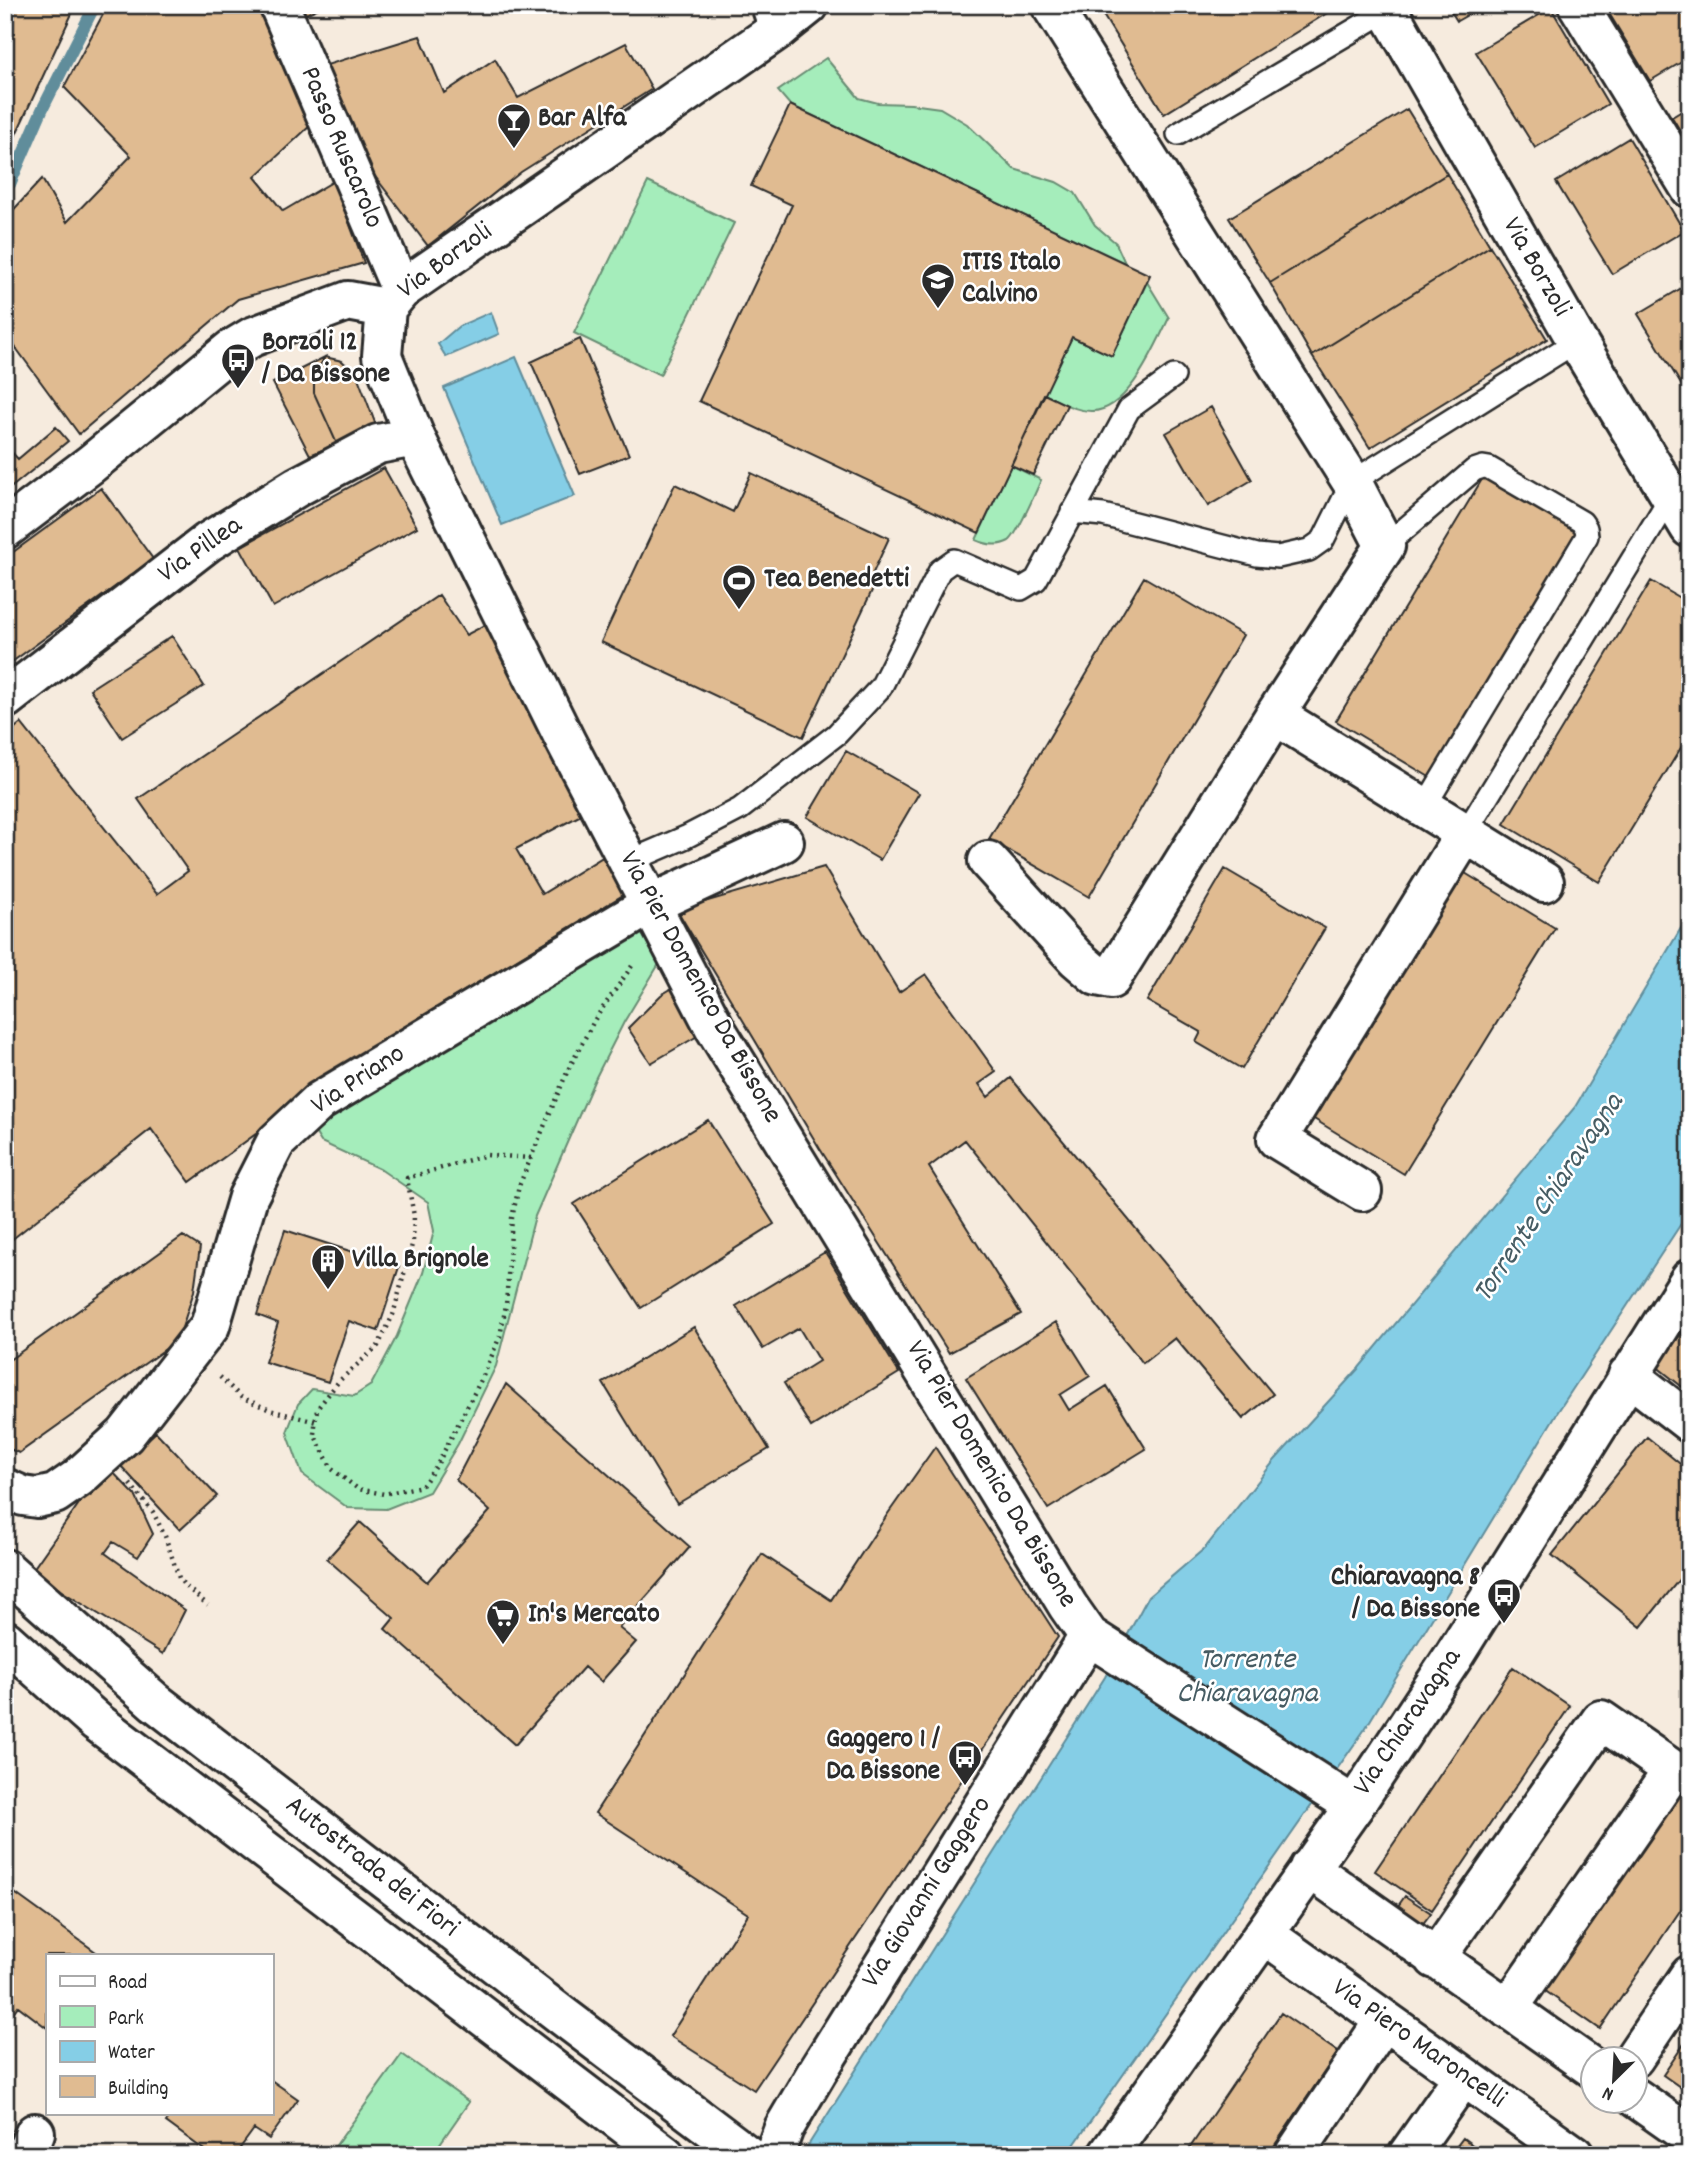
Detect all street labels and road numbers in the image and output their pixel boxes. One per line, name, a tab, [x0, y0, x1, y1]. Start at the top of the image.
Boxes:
street label: Passo Ruscarolo	[288, 61, 392, 235]
street label: Via Borzoli	[1490, 211, 1580, 325]
street label: Via Borzoli	[390, 214, 502, 310]
street label: Via Pillea	[151, 507, 252, 595]
street label: Via Pier Domenico Da Bissone	[607, 845, 791, 1131]
street label: Via Priano	[304, 1036, 414, 1126]
street label: Via Pier Domenico Da Bissone	[894, 1334, 1086, 1616]
street label: Via Chiaravagna	[1345, 1641, 1474, 1805]
street label: Autostrada dei Fiori	[276, 1787, 466, 1949]
street label: Via Giovanni Gaggero	[853, 1790, 1003, 1996]
street label: Via Piero Maroncelli	[1323, 1970, 1513, 2120]

